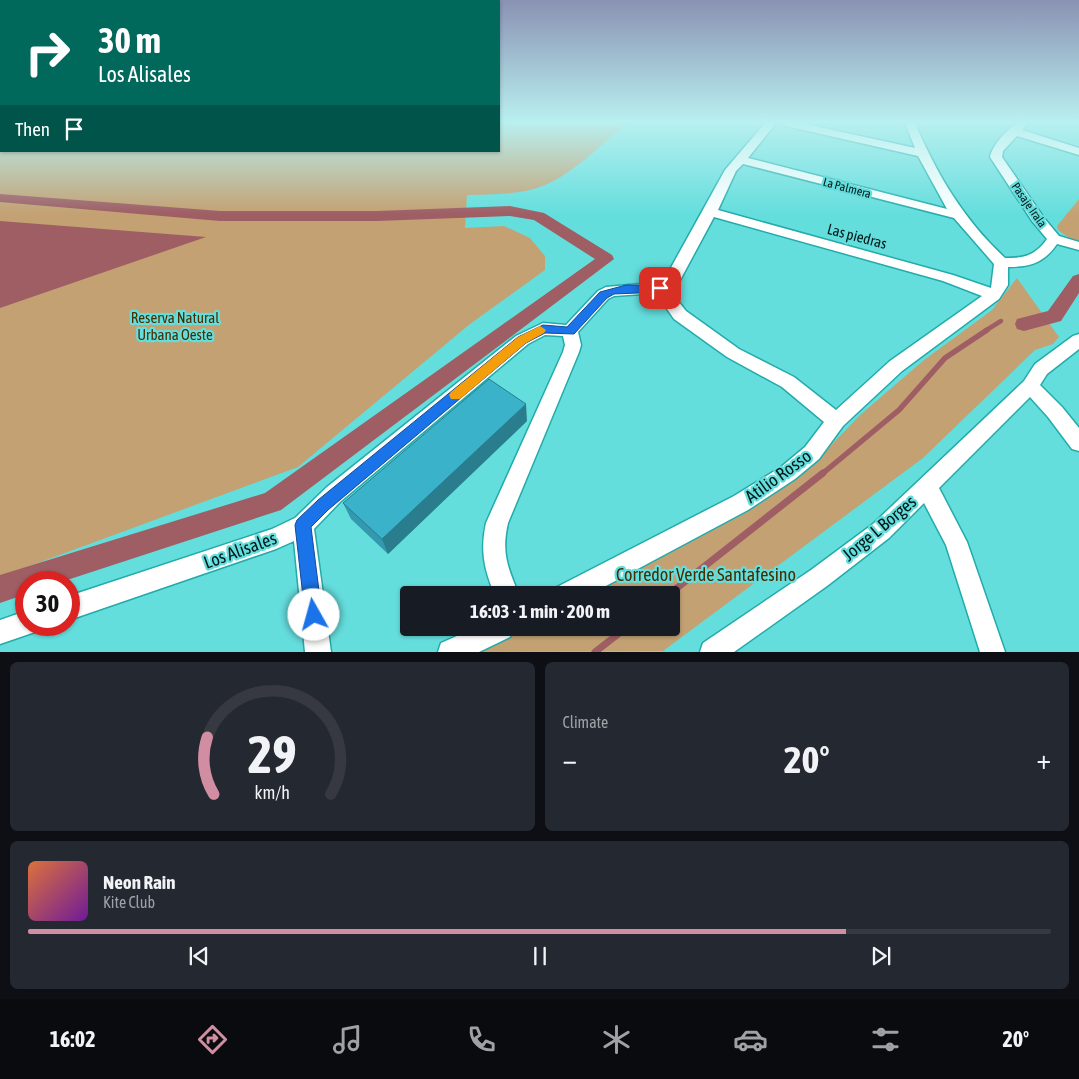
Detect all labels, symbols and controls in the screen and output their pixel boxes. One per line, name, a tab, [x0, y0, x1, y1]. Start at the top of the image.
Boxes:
icon: right	[15, 20, 80, 85]
text: 30 m	[98, 20, 161, 60]
text: Los Alisales	[98, 61, 191, 87]
icon: arrive	[60, 115, 88, 143]
text: Then	[15, 118, 50, 140]
street label: La Palmera	[821, 175, 873, 201]
street label: Pasaje Irala	[1008, 180, 1050, 230]
street label: Las piedras	[825, 220, 889, 252]
pin	[639, 267, 681, 309]
icon: arrive	[646, 274, 674, 302]
park label: Reserva Natural Urbana Oeste	[131, 309, 219, 343]
street label: Atilio Rosso	[741, 445, 815, 507]
street label: Jorge L Borges	[838, 491, 920, 565]
street label: Los Alisales	[201, 527, 279, 573]
park label: Corredor Verde Santafesino	[616, 564, 796, 585]
speed limit sign: 30	[15, 571, 80, 636]
position arrow	[287, 588, 339, 640]
text: 16:03 · 1 min · 200 m	[470, 600, 610, 622]
text: Climate	[563, 713, 608, 731]
text: 29	[248, 724, 297, 784]
text: 20°	[784, 738, 830, 781]
text: −	[563, 743, 577, 775]
text: +	[1036, 743, 1051, 775]
text: km/h	[255, 782, 290, 803]
text: Neon Rain	[103, 871, 175, 893]
text: Kite Club	[103, 893, 155, 911]
icon: previous	[185, 942, 213, 970]
icon: pause	[526, 942, 554, 970]
icon: next	[867, 942, 895, 970]
icon: directions	[195, 1022, 230, 1057]
icon: music	[330, 1022, 365, 1057]
icon: phone	[464, 1022, 499, 1057]
icon: climate	[599, 1022, 634, 1057]
icon: car	[733, 1022, 768, 1057]
icon: filters	[868, 1022, 903, 1057]
text: 16:02	[50, 1026, 96, 1052]
text: 20°	[1002, 1026, 1029, 1052]

